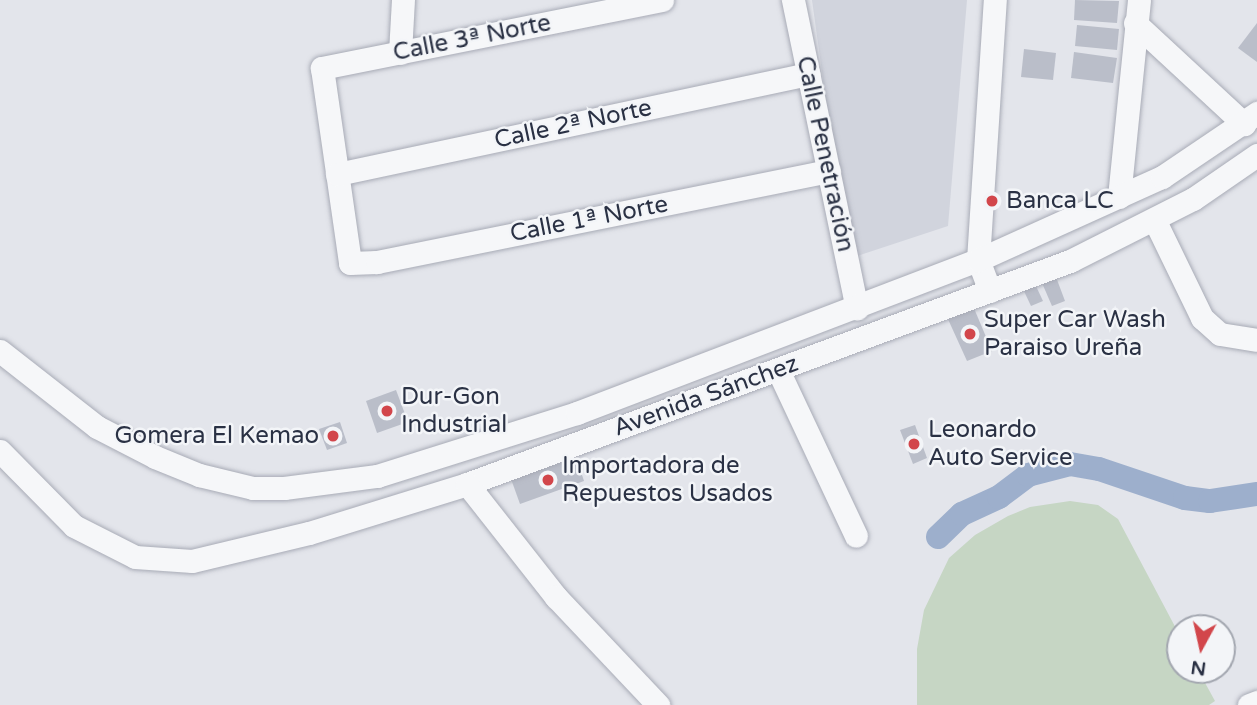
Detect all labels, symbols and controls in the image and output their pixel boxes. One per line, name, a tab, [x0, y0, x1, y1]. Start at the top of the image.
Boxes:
street label: Calle 3ª Norte	[391, 9, 553, 67]
street label: Calle Penetración	[790, 54, 860, 254]
street label: Calle 2ª Norte	[492, 93, 654, 155]
place label: Banca LC	[1006, 187, 1114, 215]
street label: Calle 1ª Norte	[508, 190, 670, 248]
marker: Banca LC	[984, 193, 1000, 209]
place label: Super Car Wash Paraiso Ureña	[984, 306, 1166, 362]
marker: Super Car Wash Paraiso Ureña	[962, 326, 978, 342]
street label: Avenida Sánchez	[610, 349, 802, 443]
place label: Dur-Gon Industrial	[401, 383, 507, 439]
marker: Dur-Gon Industrial	[379, 403, 395, 419]
place label: Leonardo Auto Service	[928, 416, 1073, 472]
place label: Gomera El Kemao	[114, 422, 319, 450]
marker: Gomera El Kemao	[325, 428, 341, 444]
marker: Leonardo Auto Service	[906, 436, 922, 452]
place label: Importadora de Repuestos Usados	[562, 452, 773, 508]
marker: Importadora de Repuestos Usados	[540, 472, 556, 488]
north arrow	[1166, 614, 1236, 684]
text: N	[1189, 656, 1207, 680]

